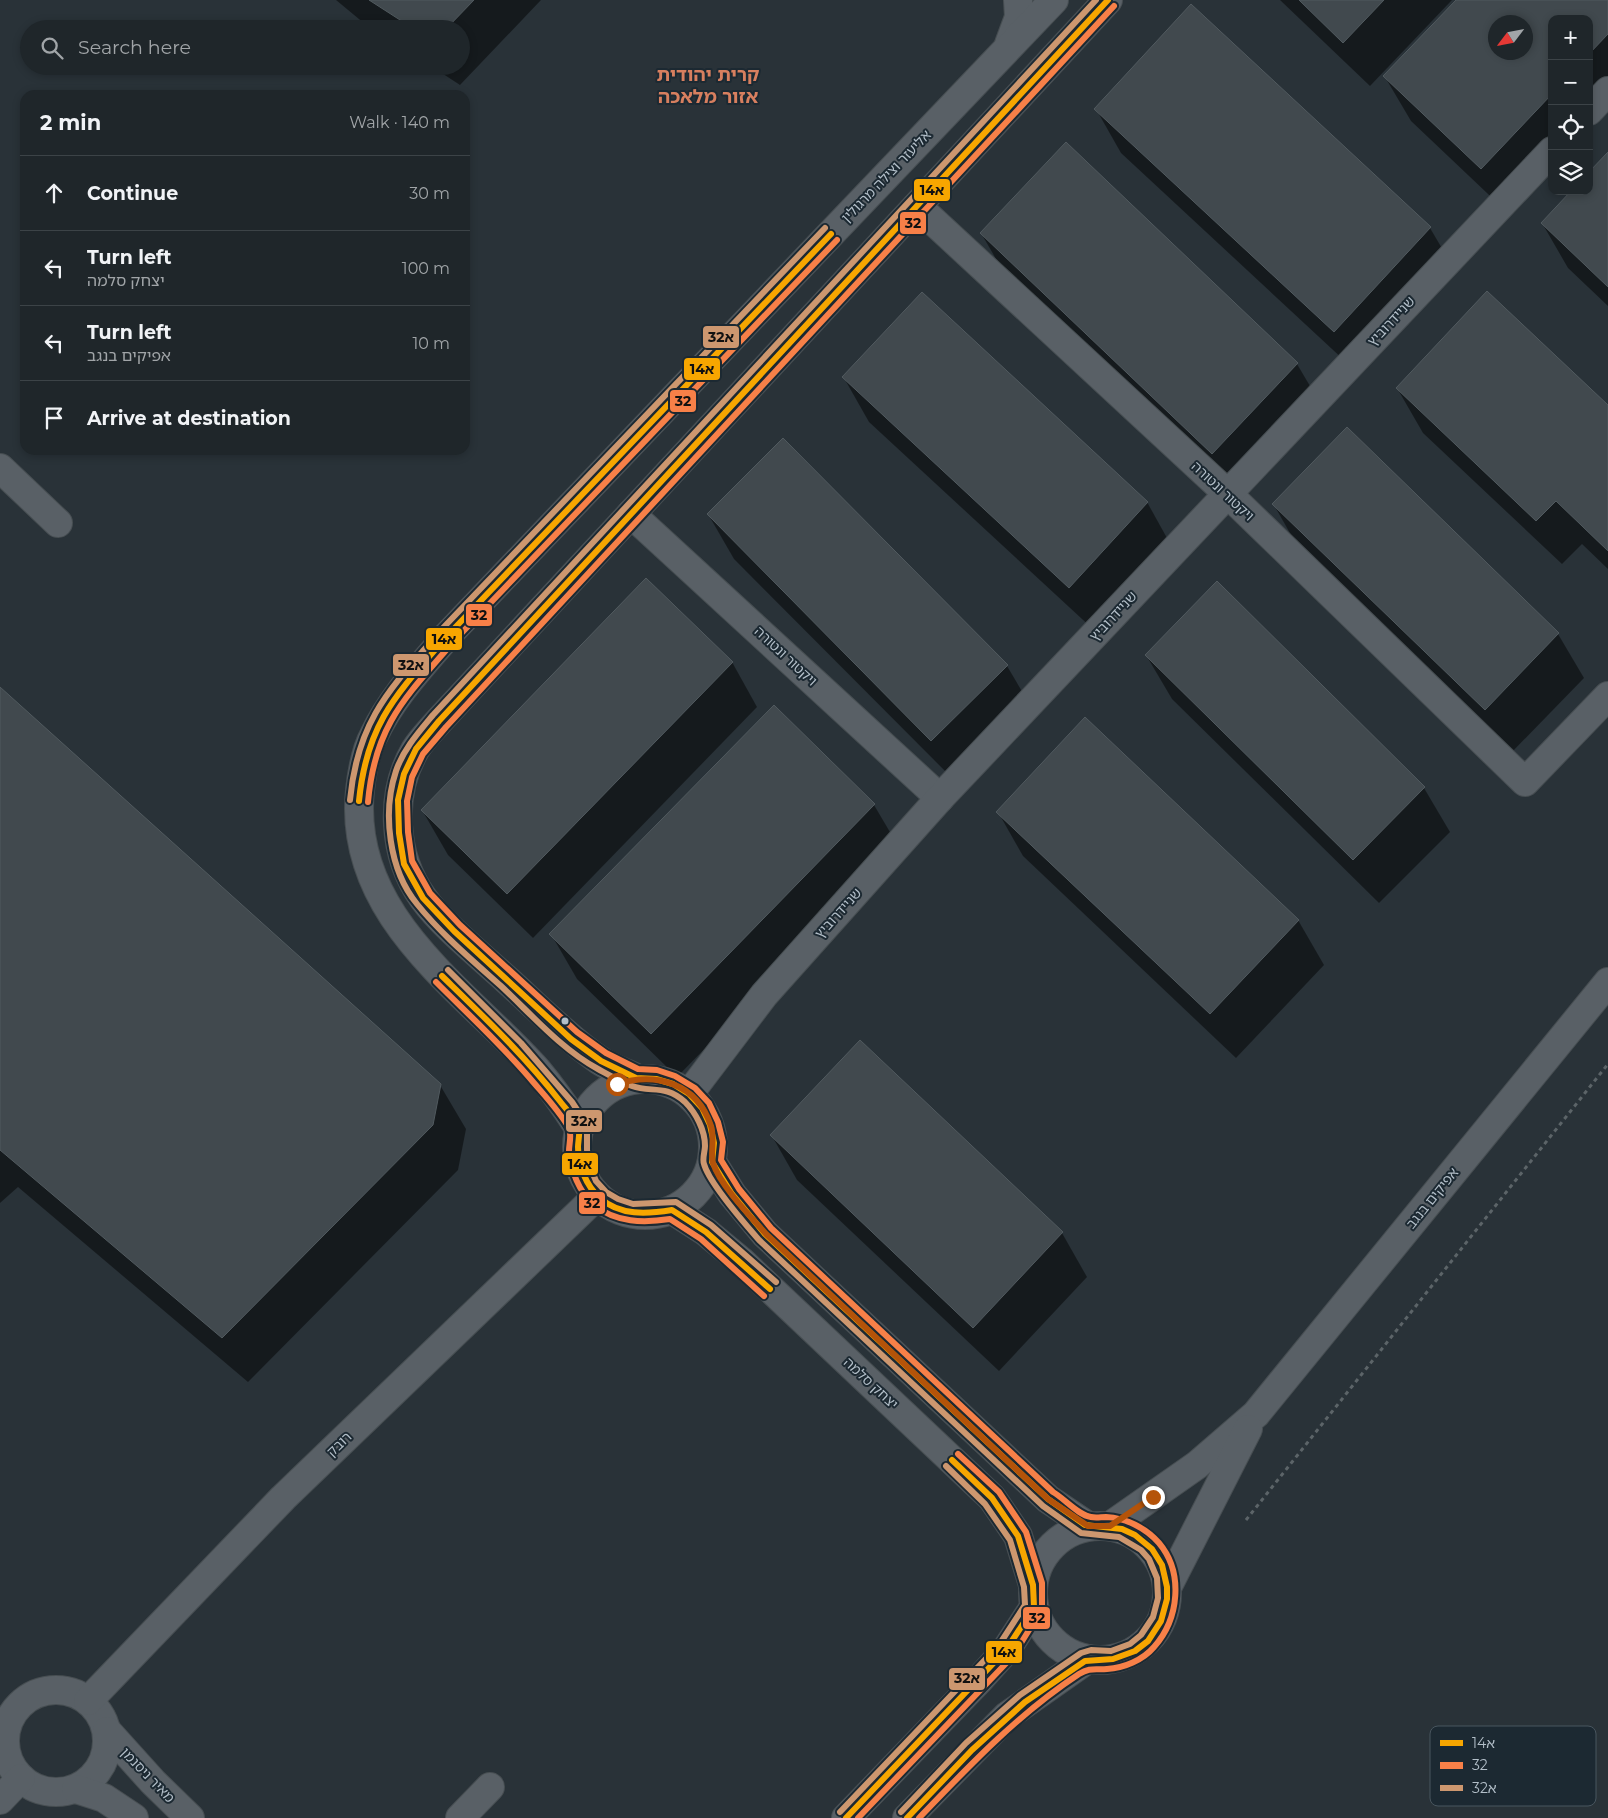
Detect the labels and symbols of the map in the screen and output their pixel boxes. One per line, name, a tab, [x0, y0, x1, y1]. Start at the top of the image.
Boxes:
north arrow	[1488, 15, 1533, 60]
district label: קרית יהודית אזור מלאכה	[656, 63, 760, 108]
street label: אליעזר וצילה מרגולין	[837, 126, 935, 226]
line badge: 14א	[913, 178, 951, 202]
text: 14א	[920, 181, 945, 199]
line badge: 32	[899, 211, 927, 235]
text: 32	[904, 214, 921, 232]
street label: שניידרוביץ	[1363, 292, 1419, 350]
line badge: 32א	[702, 325, 740, 349]
text: 32א	[707, 328, 735, 346]
line badge: 14א	[683, 357, 721, 381]
text: 14א	[690, 360, 715, 378]
line badge: 32	[669, 389, 697, 413]
text: 32	[674, 392, 691, 410]
street label: ויקטור ונטורה	[1188, 457, 1258, 525]
street label: שניידרוביץ	[1085, 587, 1141, 645]
line badge: 32	[465, 603, 493, 627]
text: 32	[470, 606, 487, 624]
street label: ויקטור ונטורה	[751, 622, 821, 690]
line badge: 14א	[425, 627, 463, 651]
text: 14א	[432, 630, 457, 648]
line badge: 32א	[392, 653, 430, 677]
text: 32א	[397, 656, 425, 674]
street label: שניידרוביץ	[811, 884, 865, 942]
unlabelled marker	[560, 1016, 570, 1026]
route start	[606, 1073, 629, 1096]
line badge: 32א	[565, 1109, 603, 1133]
text: 32א	[570, 1112, 598, 1130]
line badge: 14א	[561, 1152, 599, 1176]
text: 14א	[568, 1155, 593, 1173]
street label: אפיקים בנגב	[1402, 1164, 1462, 1232]
line badge: 32	[578, 1191, 606, 1215]
text: 32	[583, 1194, 600, 1212]
street label: יצחק סלמה	[840, 1353, 902, 1413]
street label: רובק	[323, 1428, 355, 1460]
route end	[1142, 1486, 1165, 1509]
line badge: 32	[1022, 1606, 1051, 1630]
text: 32	[1028, 1609, 1045, 1627]
line badge: 14א	[985, 1640, 1023, 1664]
text: 14א	[992, 1643, 1017, 1661]
line badge: 32א	[948, 1667, 986, 1691]
text: 32א	[953, 1669, 981, 1687]
legend	[1430, 1726, 1596, 1806]
text: 14א	[1472, 1734, 1495, 1752]
street label: מאיר ניסנמן	[117, 1744, 179, 1806]
text: 32	[1472, 1756, 1488, 1774]
text: 32א	[1472, 1779, 1497, 1797]

